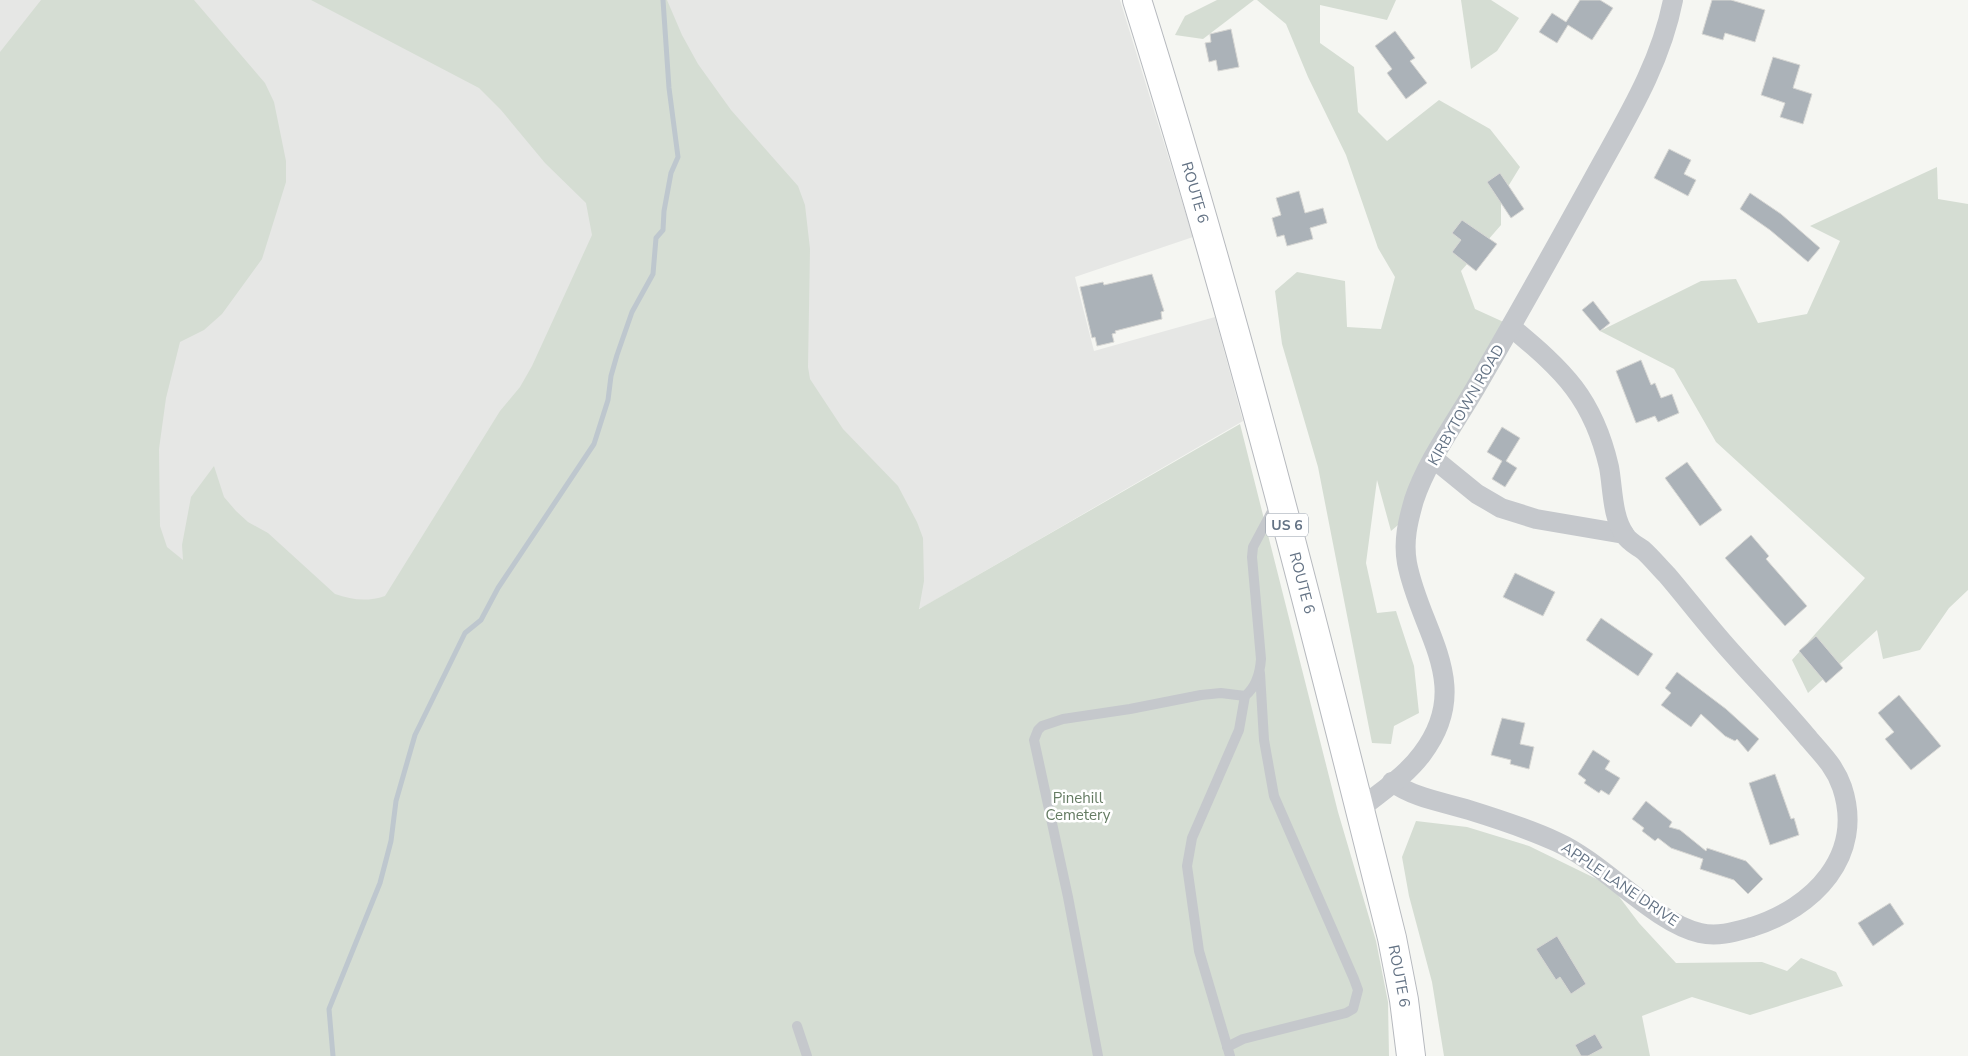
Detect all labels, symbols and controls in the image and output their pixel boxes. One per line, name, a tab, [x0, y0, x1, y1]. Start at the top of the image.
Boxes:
street label: ROUTE 6	[1177, 159, 1214, 225]
street label: KIRBYTOWN ROAD	[1423, 341, 1509, 469]
road number: US 6	[1266, 514, 1308, 536]
street label: ROUTE 6	[1285, 550, 1320, 616]
park label: Pinehill Cemetery	[1045, 788, 1111, 825]
street label: APPLE LANE DRIVE	[1558, 837, 1682, 931]
street label: ROUTE 6	[1384, 943, 1415, 1008]

